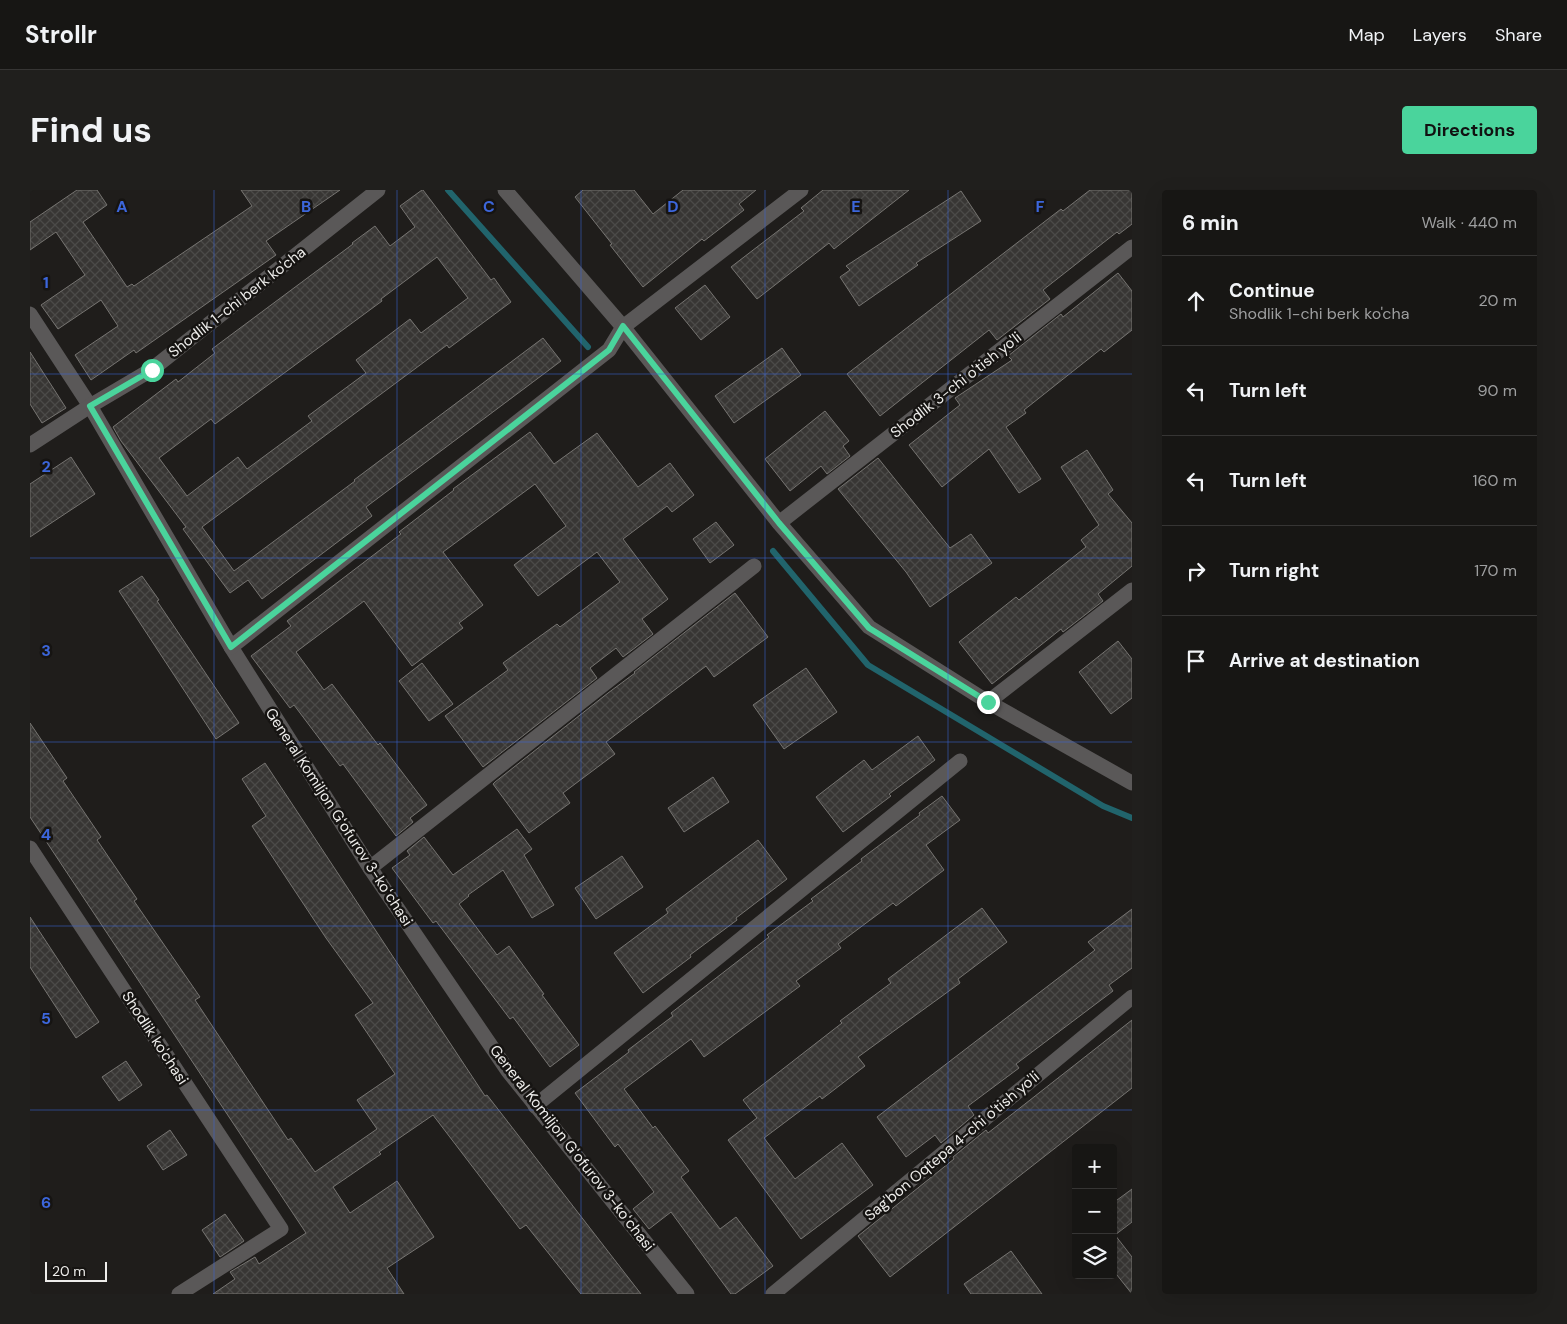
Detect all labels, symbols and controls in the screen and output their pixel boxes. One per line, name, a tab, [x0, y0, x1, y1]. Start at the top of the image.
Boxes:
text: Strollr	[25, 19, 97, 50]
text: Map	[1349, 23, 1385, 47]
text: Layers	[1413, 23, 1467, 47]
text: Share	[1495, 23, 1542, 47]
button: Directions	[1402, 106, 1537, 154]
text: Find us	[30, 107, 152, 153]
text: A	[116, 196, 128, 217]
text: B	[301, 196, 311, 217]
text: C	[483, 196, 495, 217]
text: D	[667, 196, 679, 217]
text: E	[851, 196, 861, 217]
text: F	[1036, 196, 1045, 217]
text: 6 min	[1182, 209, 1239, 237]
text: Walk · 440 m	[1421, 212, 1517, 233]
street label: Shodlik 1-chi berk ko'cha	[164, 242, 310, 362]
text: 1	[43, 272, 49, 293]
text: Continue	[1229, 278, 1315, 303]
icon: ahead	[1182, 287, 1210, 315]
text: 20 m	[1478, 290, 1517, 311]
text: Shodlik 1-chi berk ko'cha	[1229, 303, 1409, 324]
street label: Shodlik 3-chi o'tish yo'li	[886, 327, 1026, 443]
route start	[141, 359, 164, 382]
icon: left	[1182, 377, 1210, 405]
text: Turn left	[1229, 378, 1307, 403]
text: 90 m	[1477, 380, 1517, 401]
text: 2	[41, 456, 51, 477]
icon: left	[1182, 467, 1210, 495]
text: Turn left	[1229, 468, 1307, 493]
text: 160 m	[1473, 470, 1517, 491]
icon: right	[1182, 557, 1210, 585]
text: Turn right	[1229, 558, 1319, 583]
text: 170 m	[1474, 560, 1517, 581]
text: 3	[41, 640, 51, 661]
icon: arrive	[1182, 647, 1210, 675]
text: Arrive at destination	[1229, 648, 1420, 673]
route end	[977, 691, 1000, 714]
street label: General Komiljon Gʻofurov 3-koʻchasi	[261, 704, 417, 930]
text: 4	[41, 824, 51, 845]
street label: Shodlik ko'chasi	[117, 987, 193, 1089]
text: 5	[41, 1008, 51, 1029]
street label: General Komiljon Gʻofurov 3-koʻchasi	[485, 1041, 659, 1255]
street label: Sag'bon Oqtepa 4-chi o'tish yo'li	[860, 1067, 1044, 1225]
map controls	[1072, 1144, 1117, 1279]
button: +	[1072, 1144, 1117, 1189]
button: −	[1072, 1189, 1117, 1234]
text: 6	[41, 1192, 51, 1213]
button: layers	[1072, 1234, 1117, 1279]
scale bar	[45, 1259, 108, 1282]
text: 20 m	[52, 1262, 86, 1280]

